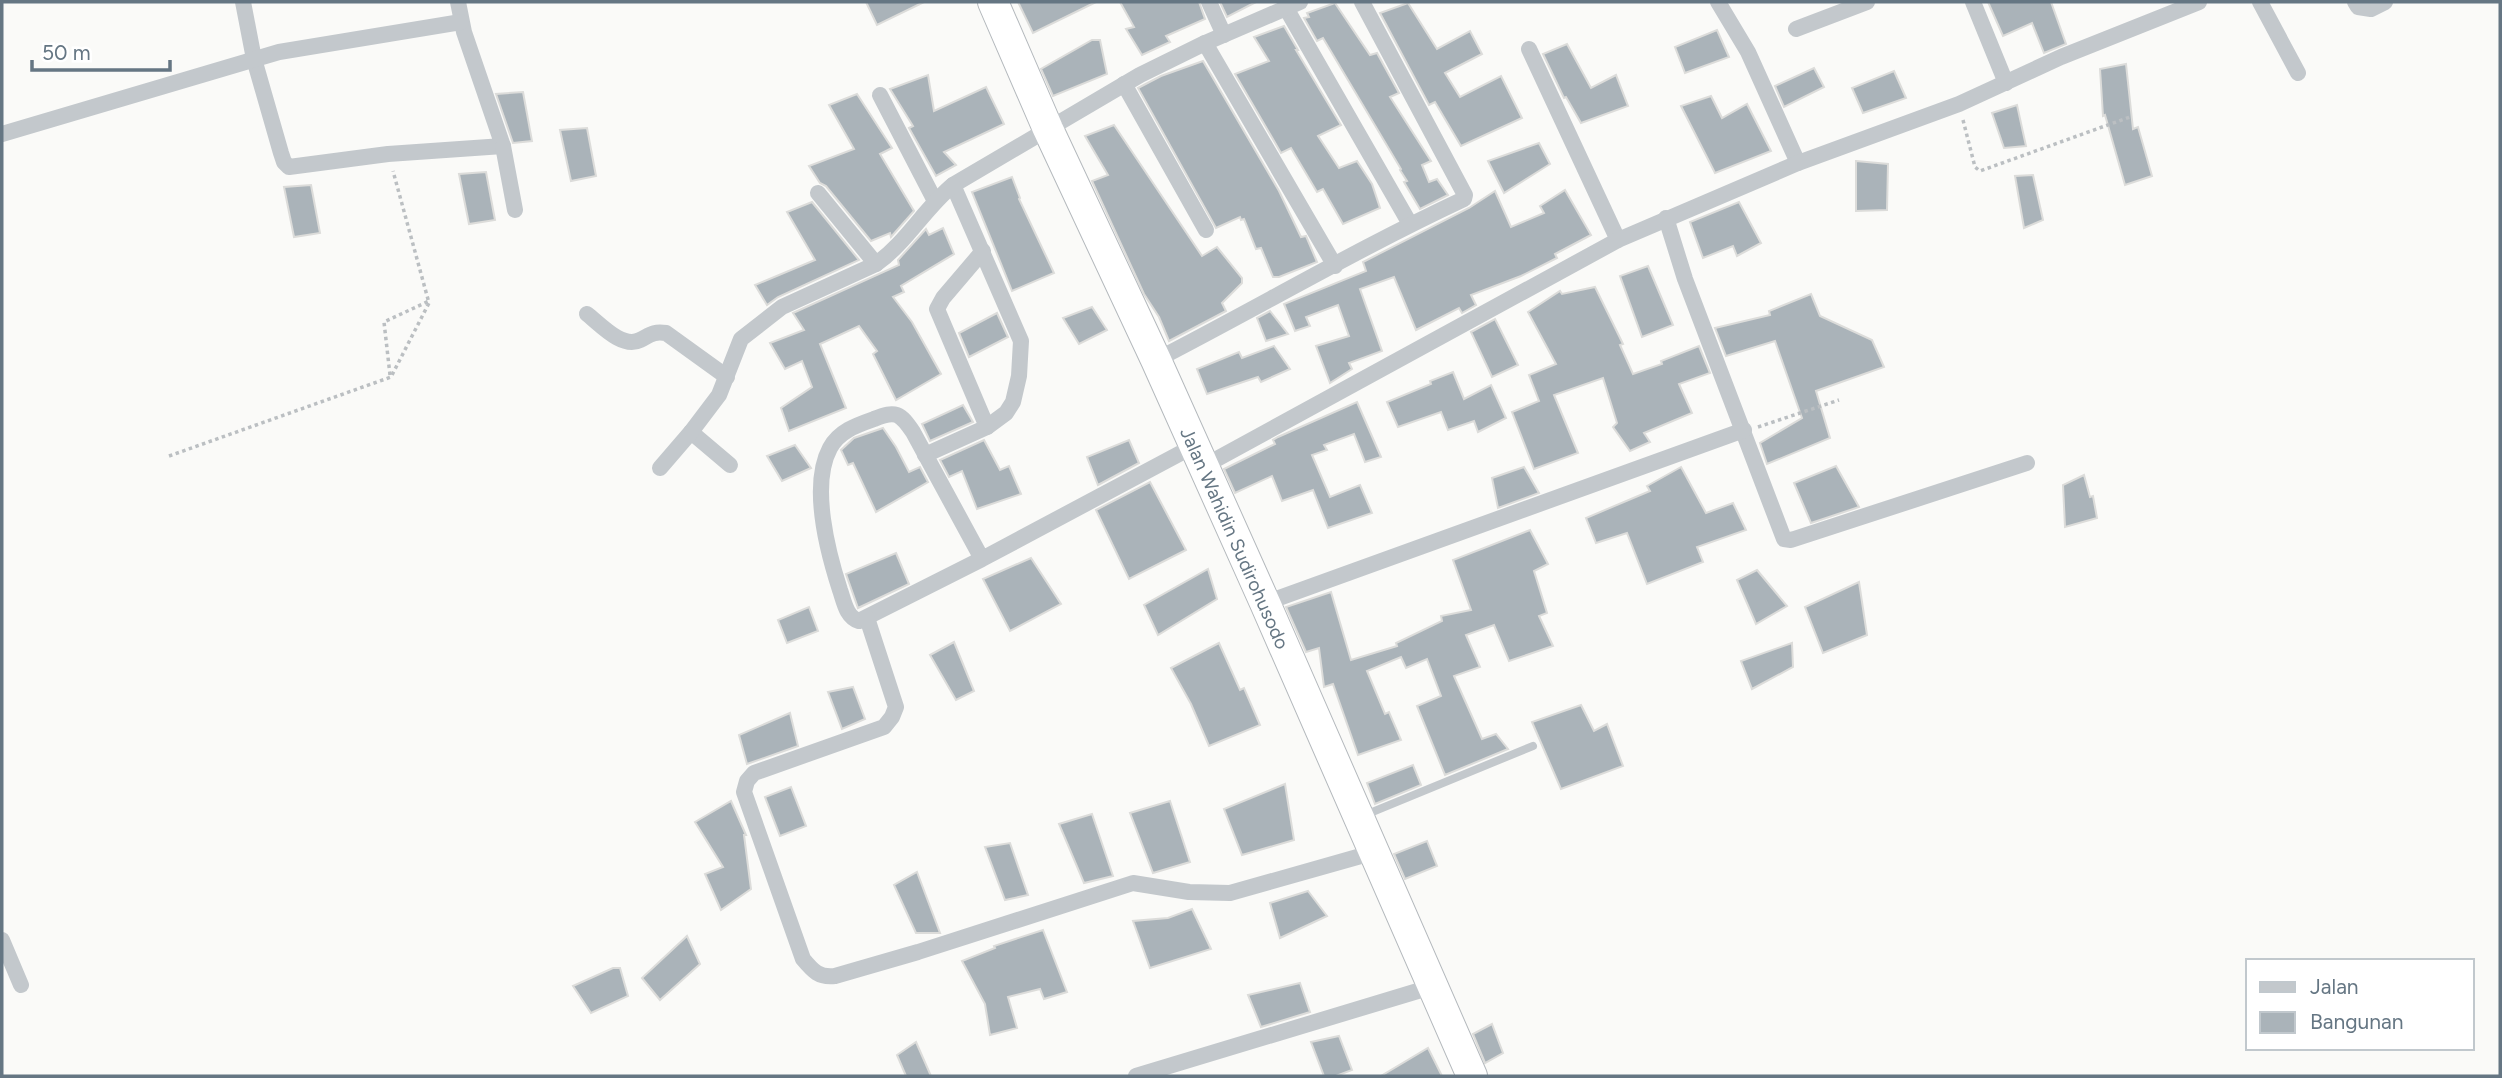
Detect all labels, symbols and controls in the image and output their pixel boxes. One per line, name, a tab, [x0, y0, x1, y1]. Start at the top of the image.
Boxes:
scale bar	[32, 28, 170, 72]
text: 50 m	[42, 40, 91, 65]
street label: Jalan Wahidin Sudirohusodo	[1175, 424, 1294, 653]
legend	[2246, 959, 2474, 1050]
text: Jalan	[2310, 974, 2359, 999]
text: Bangunan	[2310, 1009, 2403, 1034]

